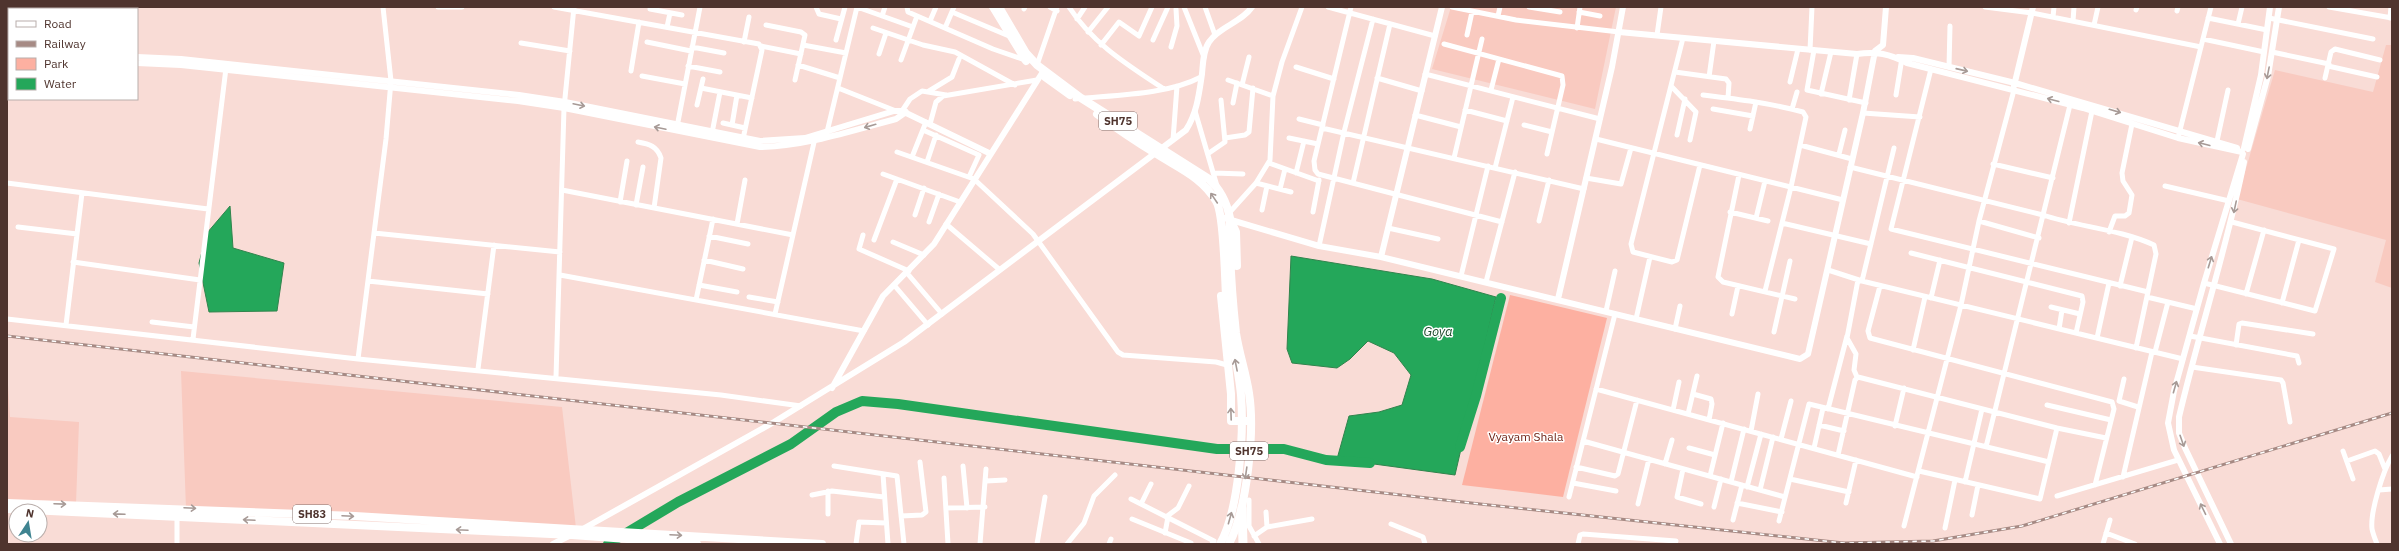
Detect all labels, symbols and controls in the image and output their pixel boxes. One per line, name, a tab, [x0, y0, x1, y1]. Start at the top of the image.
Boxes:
legend	[8, 8, 138, 100]
text: Road	[44, 16, 72, 31]
text: Railway	[44, 36, 86, 51]
text: Park	[44, 56, 69, 71]
one-way arrow	[2264, 66, 2272, 79]
one-way arrow	[1955, 67, 1968, 75]
text: Water	[44, 76, 77, 91]
one-way arrow	[2046, 96, 2059, 103]
one-way arrow	[572, 101, 585, 109]
one-way arrow	[2108, 108, 2121, 115]
road number: SH75	[1099, 112, 1137, 130]
one-way arrow	[864, 123, 877, 130]
one-way arrow	[654, 124, 667, 132]
one-way arrow	[2198, 140, 2211, 147]
one-way arrow	[1210, 192, 1218, 203]
one-way arrow	[2231, 200, 2239, 213]
one-way arrow	[2207, 256, 2214, 269]
water label: Goya	[1423, 323, 1453, 340]
one-way arrow	[1231, 359, 1239, 372]
one-way arrow	[2172, 381, 2179, 394]
one-way arrow	[1228, 408, 1235, 421]
park label: Vyayam Shala	[1489, 429, 1564, 444]
one-way arrow	[2179, 434, 2186, 447]
road number: SH75	[1230, 442, 1268, 460]
one-way arrow	[1242, 467, 1250, 480]
one-way arrow	[53, 501, 66, 508]
north arrow	[8, 503, 48, 543]
one-way arrow	[2199, 503, 2206, 515]
one-way arrow	[183, 505, 196, 512]
road number: SH83	[293, 505, 331, 523]
text: N	[25, 506, 35, 521]
one-way arrow	[113, 510, 126, 518]
one-way arrow	[341, 512, 354, 519]
one-way arrow	[1227, 512, 1234, 525]
one-way arrow	[243, 516, 256, 523]
one-way arrow	[456, 526, 469, 533]
one-way arrow	[669, 532, 682, 539]

